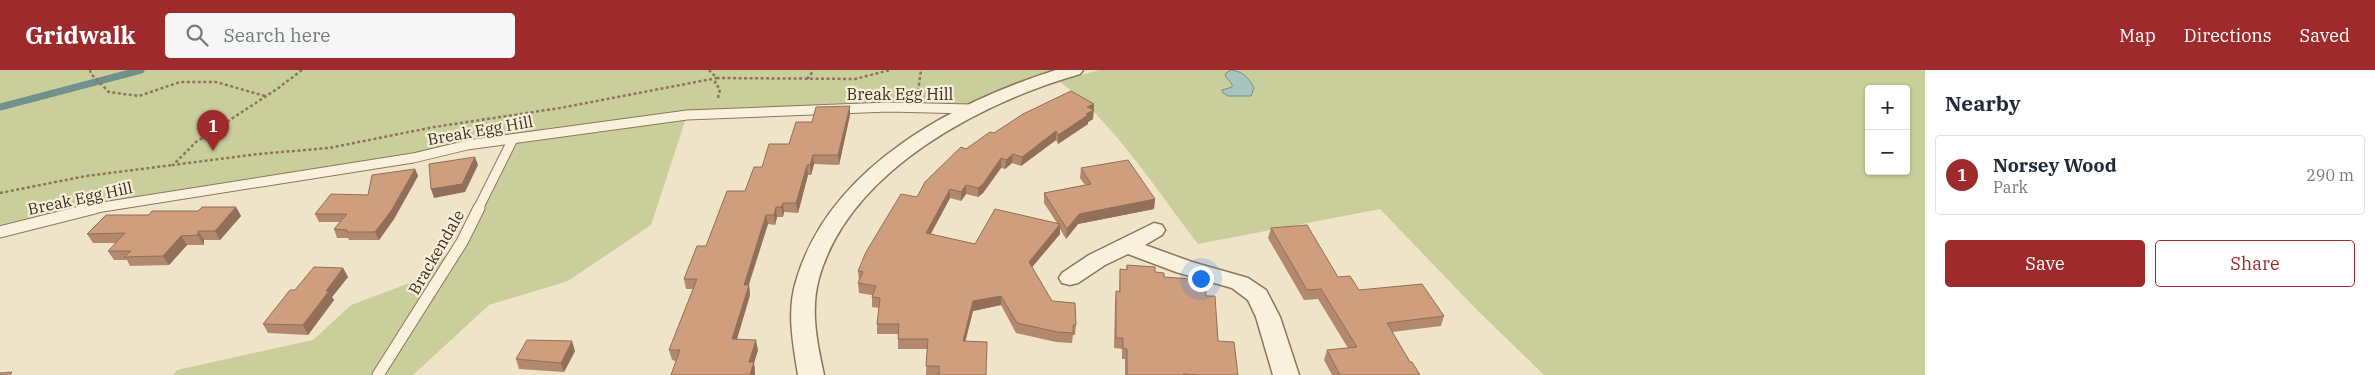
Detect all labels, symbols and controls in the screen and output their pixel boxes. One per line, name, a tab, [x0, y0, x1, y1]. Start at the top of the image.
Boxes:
search box	[165, 13, 515, 58]
text: Gridwalk	[25, 19, 135, 51]
icon: search	[183, 21, 211, 49]
text: Search here	[223, 23, 331, 47]
text: Map	[2119, 24, 2156, 47]
text: Directions	[2184, 24, 2272, 47]
text: Saved	[2300, 24, 2350, 47]
street label: Break Egg Hill	[847, 84, 954, 104]
map controls	[1865, 85, 1910, 175]
button: +	[1865, 85, 1910, 130]
text: Nearby	[1945, 89, 2021, 117]
pin: 1	[197, 110, 229, 151]
street label: Break Egg Hill	[426, 111, 535, 149]
button: −	[1865, 130, 1910, 175]
text: Norsey Wood	[1993, 153, 2117, 177]
text: 1	[1957, 165, 1967, 185]
text: 290 m	[2306, 165, 2354, 185]
street label: Break Egg Hill	[26, 177, 134, 219]
text: Park	[1993, 177, 2028, 197]
street label: Brackendale	[404, 206, 468, 298]
button: Save	[1945, 240, 2145, 287]
button: Share	[2155, 240, 2355, 287]
your location	[1188, 266, 1214, 292]

